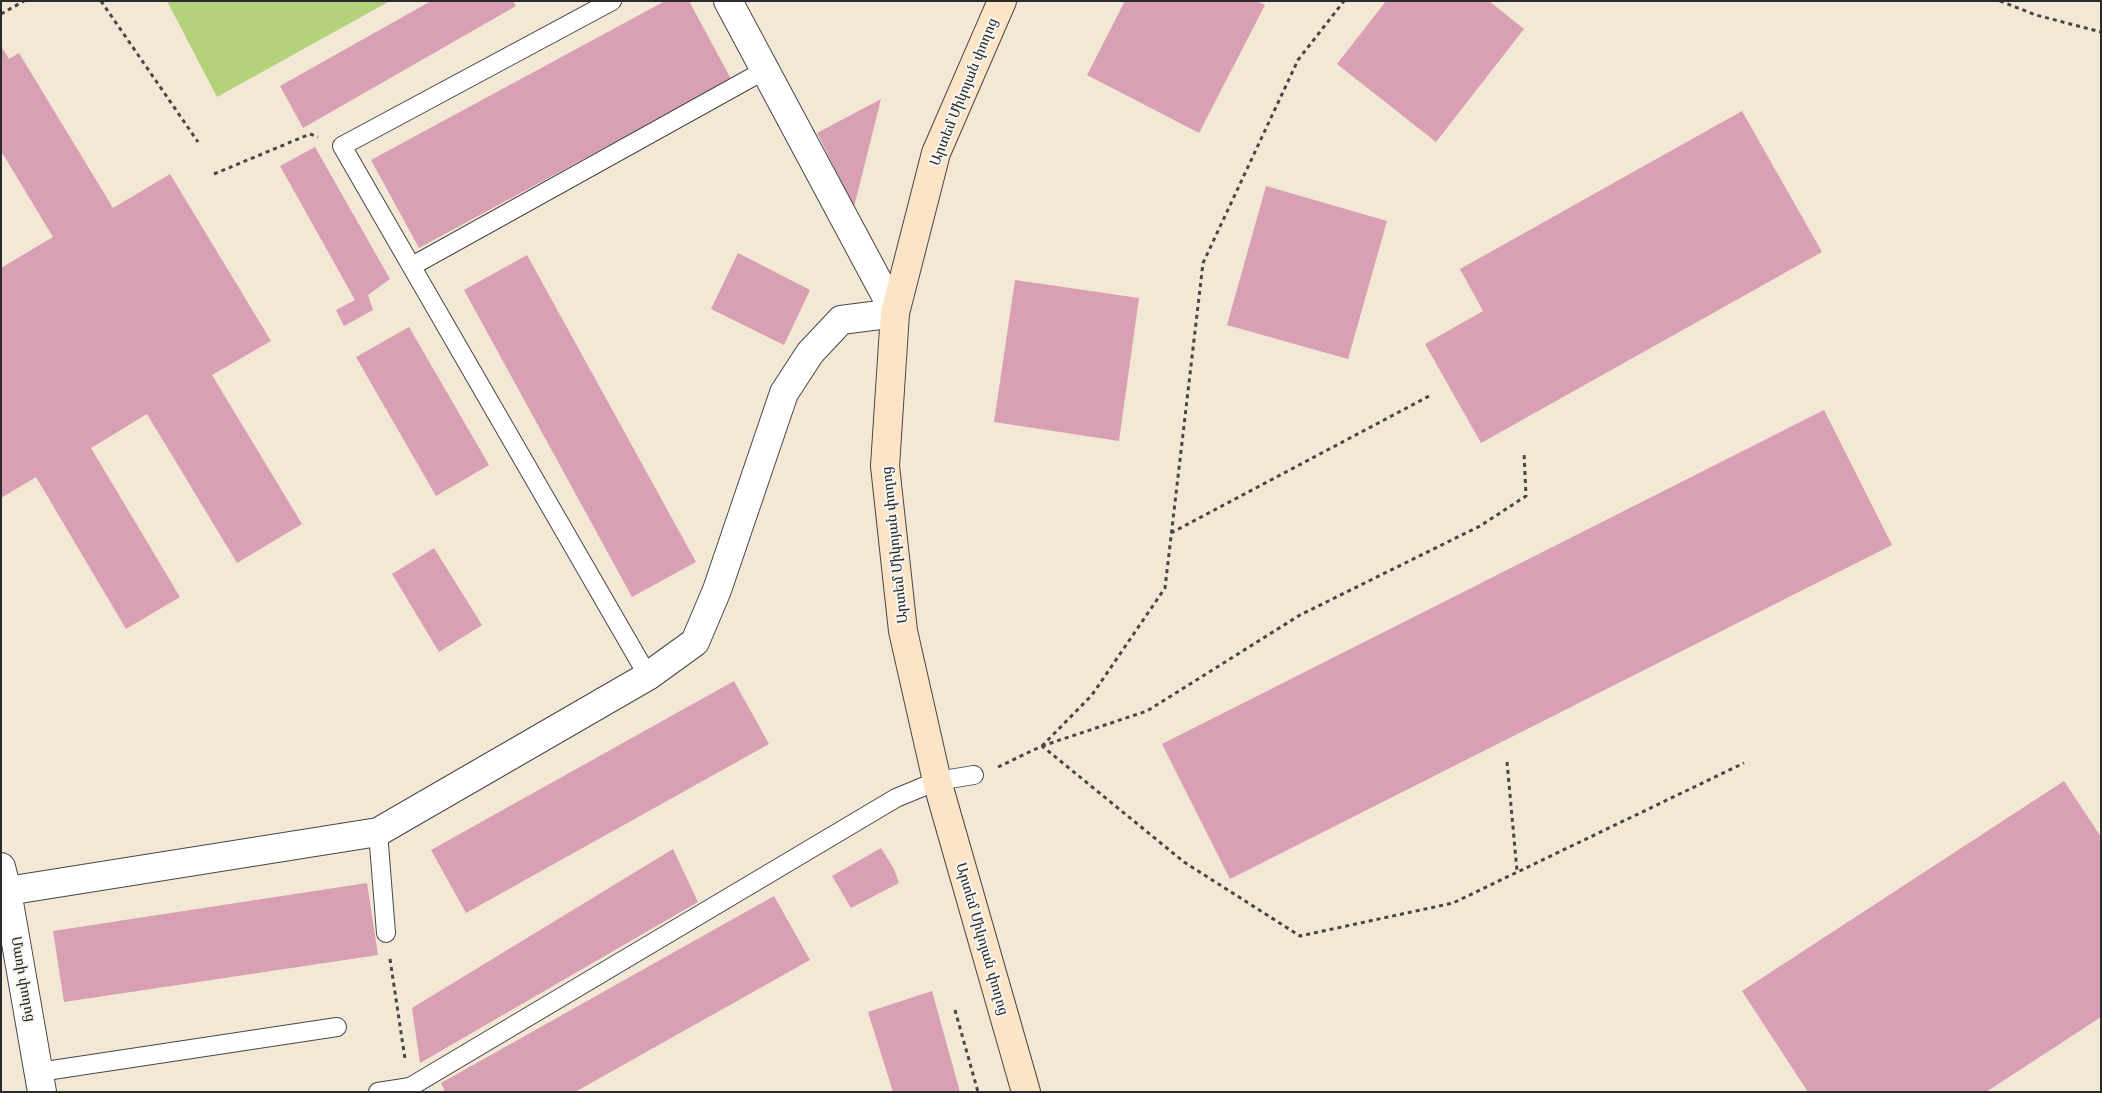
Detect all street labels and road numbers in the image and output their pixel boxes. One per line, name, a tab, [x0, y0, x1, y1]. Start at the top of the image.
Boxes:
street label: Արտեմ Միկոյան փողոց	[927, 16, 1001, 168]
street label: Արտեմ Միկոյան փողոց	[878, 466, 912, 624]
street label: Արտեմ Միկոյան փողոց	[952, 861, 1012, 1017]
street label: Մառի փողոց	[7, 935, 39, 1023]

